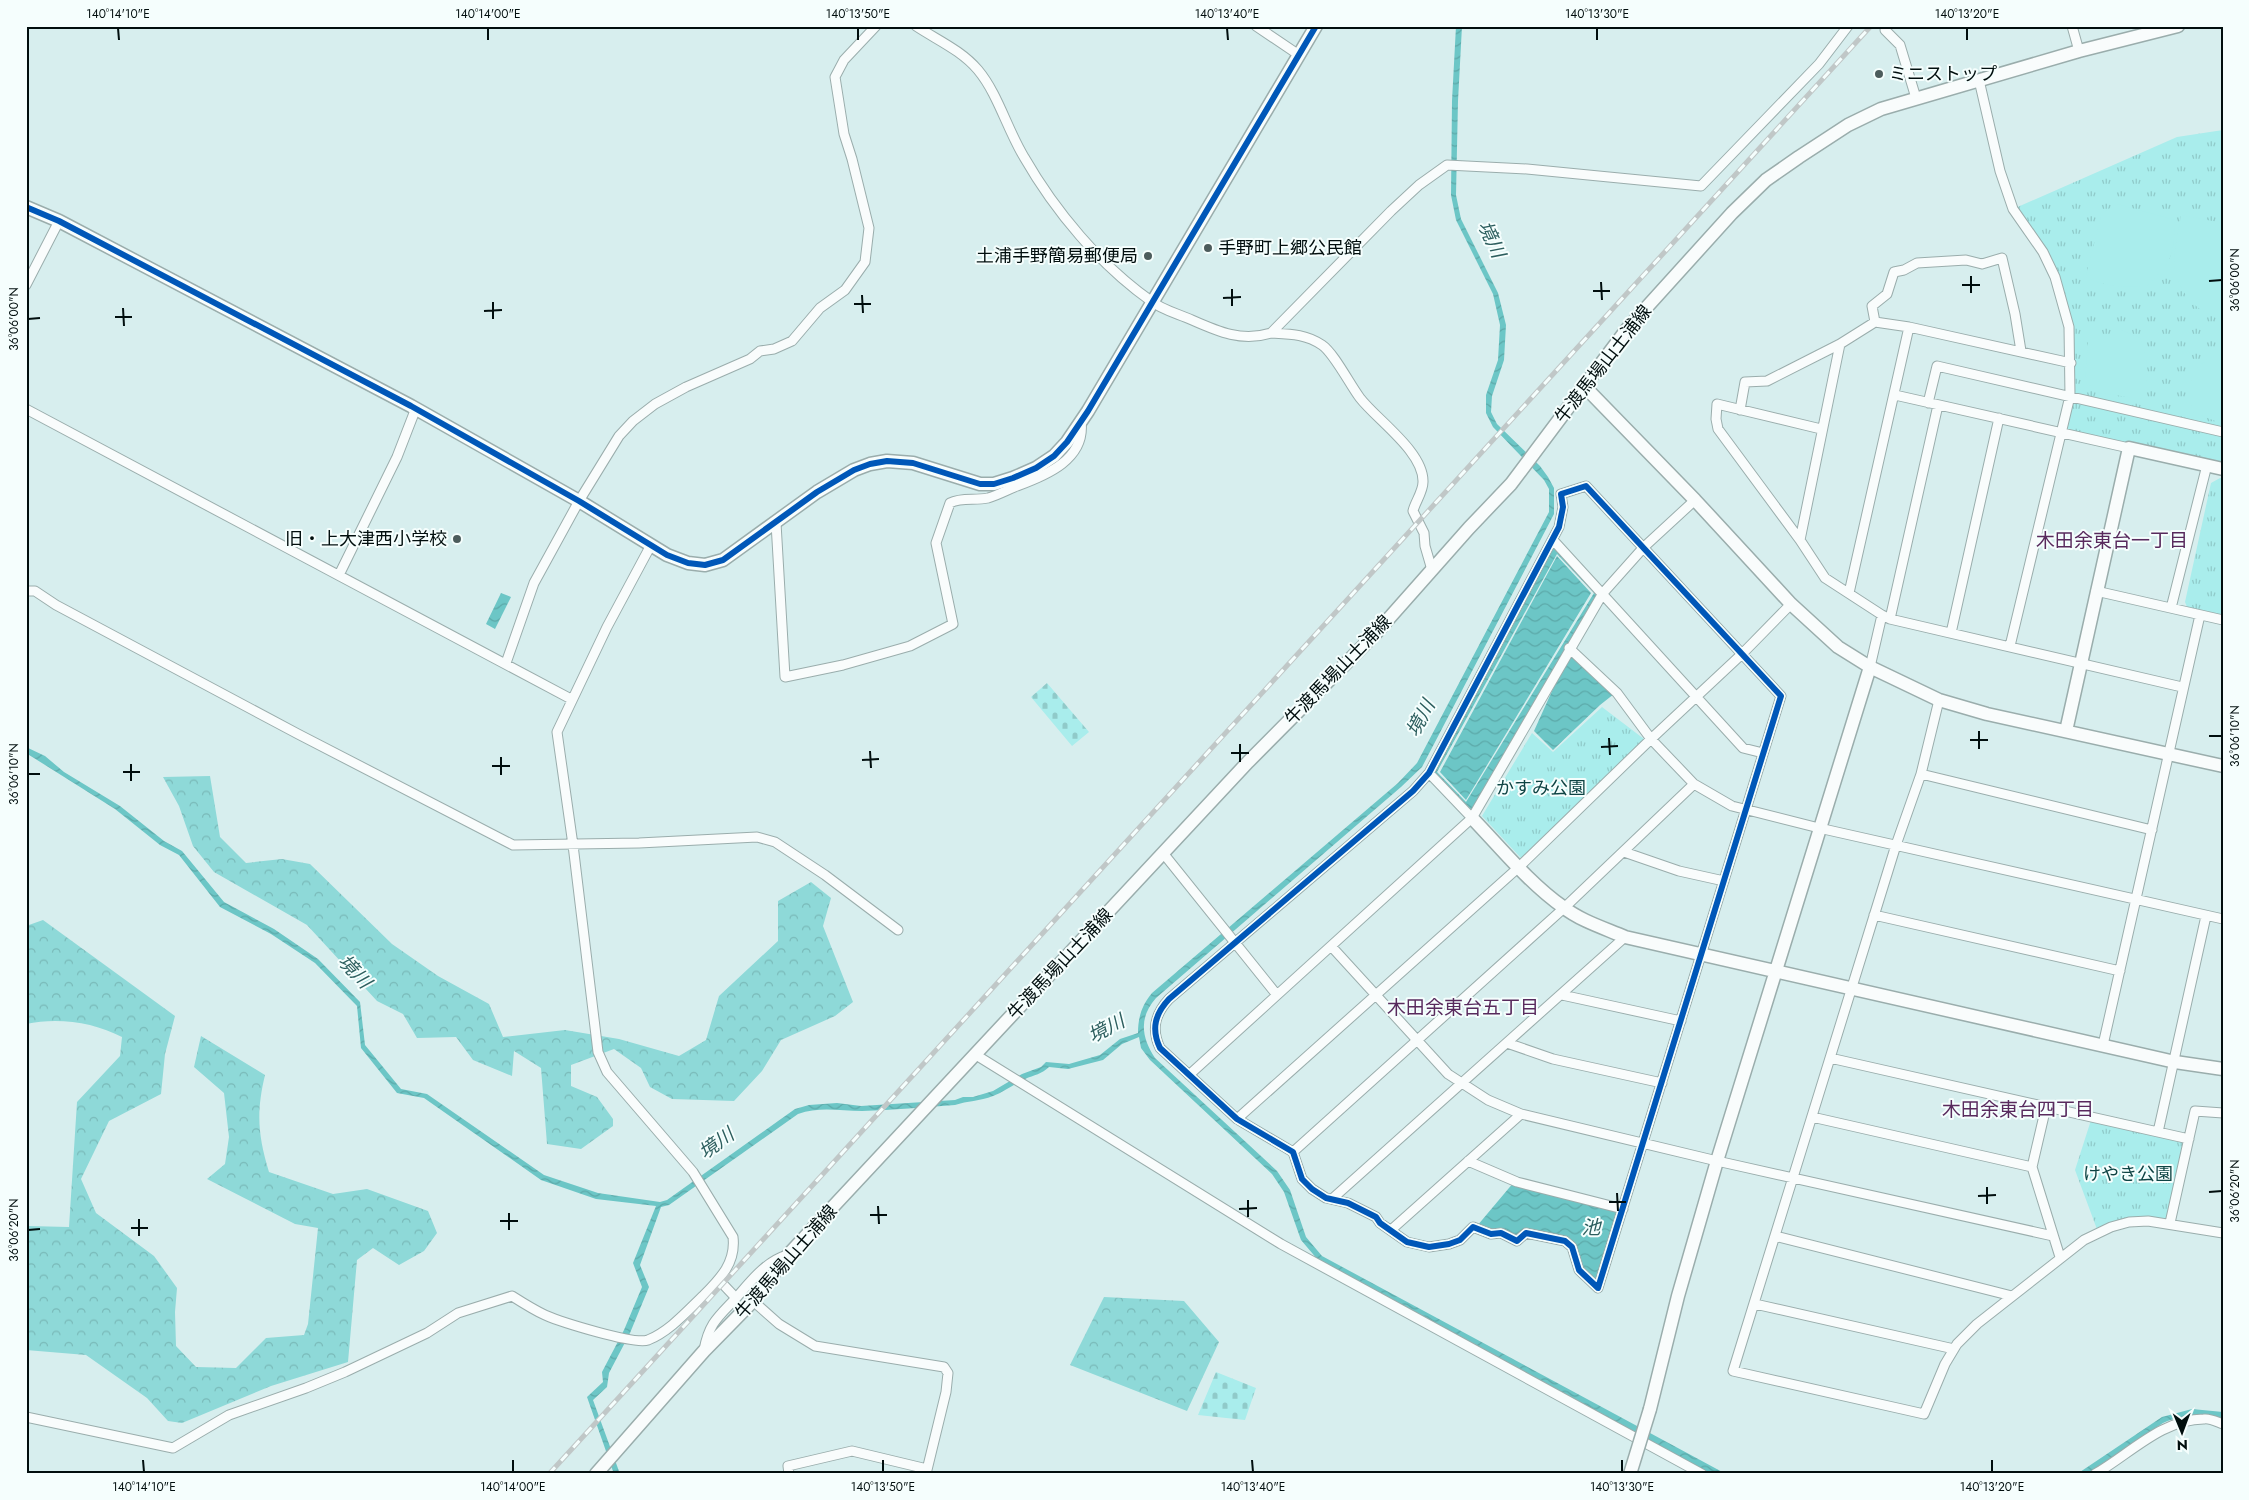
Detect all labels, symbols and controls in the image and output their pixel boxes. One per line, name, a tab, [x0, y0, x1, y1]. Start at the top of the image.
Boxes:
text: 140°14'10"E	[86, 5, 150, 23]
text: 140°14'00"E	[455, 5, 521, 23]
text: 140°13'50"E	[826, 5, 890, 23]
text: 140°13'40"E	[1195, 5, 1259, 23]
text: 140°13'30"E	[1565, 5, 1629, 23]
text: 140°13'20"E	[1935, 5, 1999, 23]
place label: ミニストップ	[1889, 61, 1997, 87]
marker: ミニストップ	[1873, 68, 1885, 80]
water label: 境川	[1471, 216, 1513, 264]
place label: 手野町上郷公民館	[1218, 235, 1362, 261]
marker: 手野町上郷公民館	[1202, 242, 1214, 254]
place label: 土浦手野簡易郵便局	[976, 243, 1138, 269]
text: 36°06'00"N	[2226, 248, 2244, 312]
marker: 土浦手野簡易郵便局	[1142, 250, 1154, 262]
text: 36°06'00"N	[5, 287, 23, 351]
street label: 牛渡馬場山土浦線	[1548, 299, 1658, 429]
place label: 旧・上大津西小学校	[285, 526, 447, 552]
district label: 木田余東台一丁目	[2036, 527, 2188, 554]
marker: 旧・上大津西小学校	[451, 533, 463, 545]
street label: 牛渡馬場山土浦線	[1279, 609, 1397, 731]
water label: 境川	[1400, 693, 1442, 741]
text: 36°06'10"N	[2226, 705, 2244, 767]
text: 36°06'10"N	[5, 743, 23, 805]
park label: かすみ公園	[1496, 775, 1586, 801]
street label: 牛渡馬場山土浦線	[1001, 902, 1119, 1026]
water label: 境川	[332, 948, 379, 996]
district label: 木田余東台五丁目	[1387, 994, 1539, 1021]
water label: 境川	[1083, 1007, 1131, 1049]
district label: 木田余東台四丁目	[1942, 1096, 2094, 1123]
water label: 境川	[693, 1120, 741, 1165]
text: 36°06'20"N	[2226, 1159, 2244, 1223]
park label: けやき公園	[2083, 1161, 2173, 1187]
text: 36°06'20"N	[5, 1198, 23, 1262]
street label: 牛渡馬場山土浦線	[729, 1199, 843, 1325]
water label: 池	[1581, 1214, 1602, 1241]
north arrow	[2156, 1408, 2206, 1458]
text: N	[2176, 1435, 2188, 1455]
text: 140°14'10"E	[112, 1478, 176, 1496]
text: 140°14'00"E	[480, 1478, 546, 1496]
text: 140°13'50"E	[851, 1478, 915, 1496]
text: 140°13'40"E	[1221, 1478, 1285, 1496]
text: 140°13'30"E	[1590, 1478, 1654, 1496]
text: 140°13'20"E	[1960, 1478, 2024, 1496]

